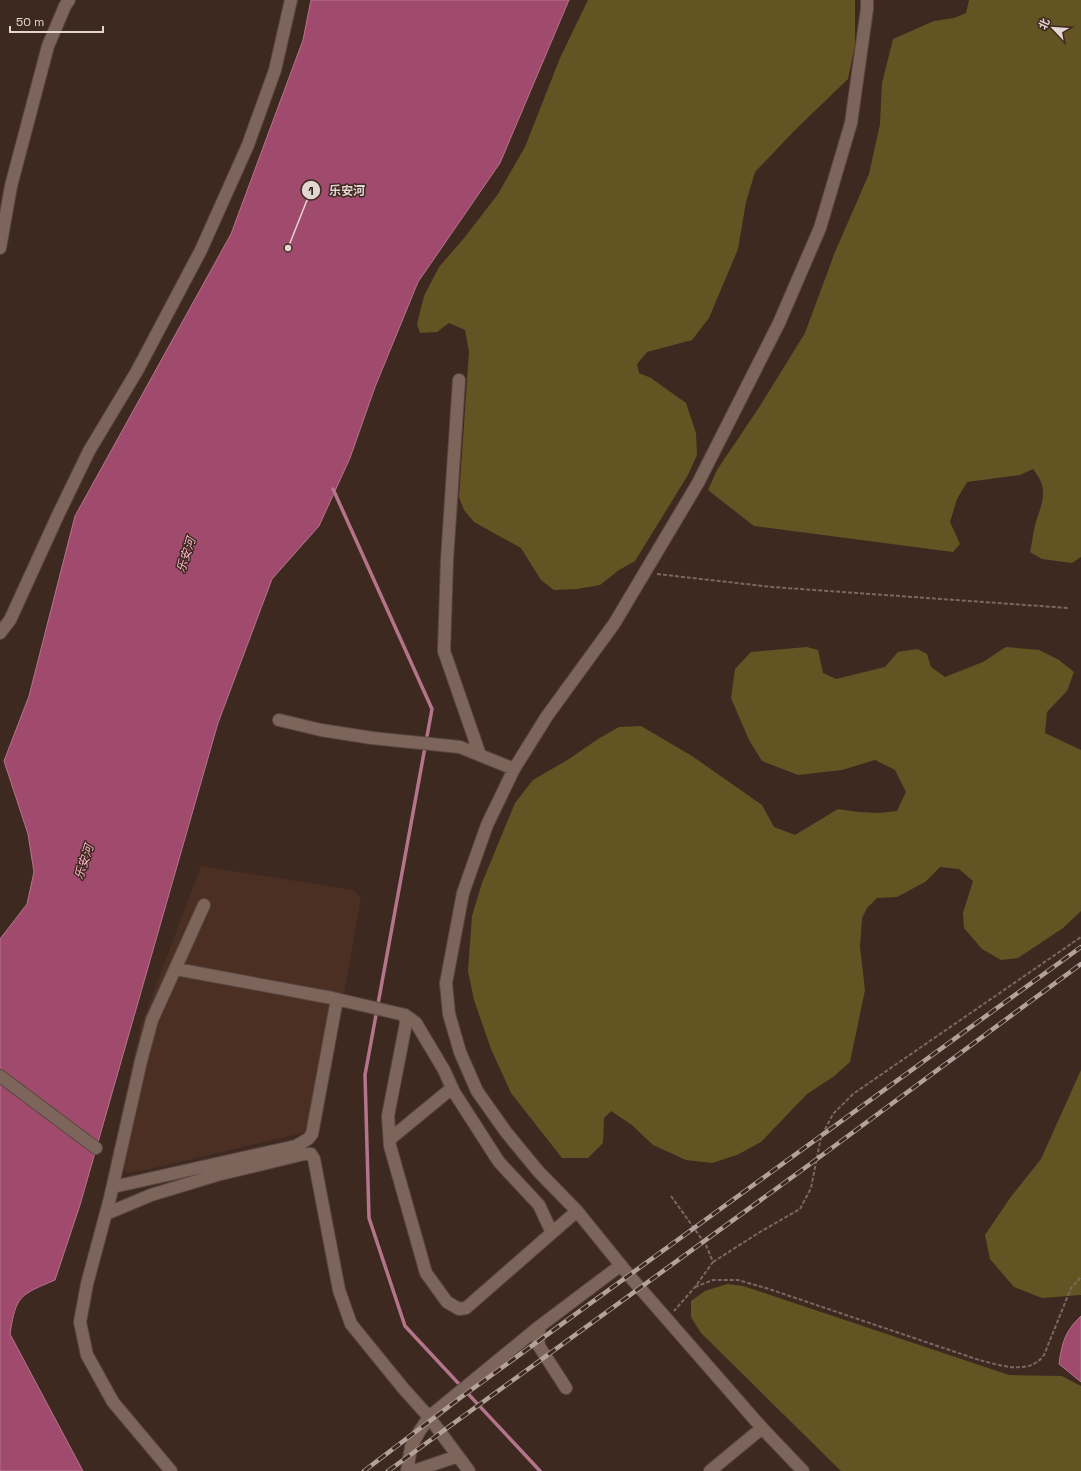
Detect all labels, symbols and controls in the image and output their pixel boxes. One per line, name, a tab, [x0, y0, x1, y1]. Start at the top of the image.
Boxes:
scale bar	[10, 8, 103, 34]
north arrow	[1033, 8, 1073, 48]
text: 50 m	[16, 14, 44, 30]
text: 北	[1035, 16, 1053, 32]
callout: 乐安河	[301, 178, 373, 202]
text: 1	[308, 183, 314, 199]
text: 乐安河	[329, 183, 365, 199]
water label: 乐安河	[173, 534, 200, 575]
water label: 乐安河	[71, 841, 98, 882]

